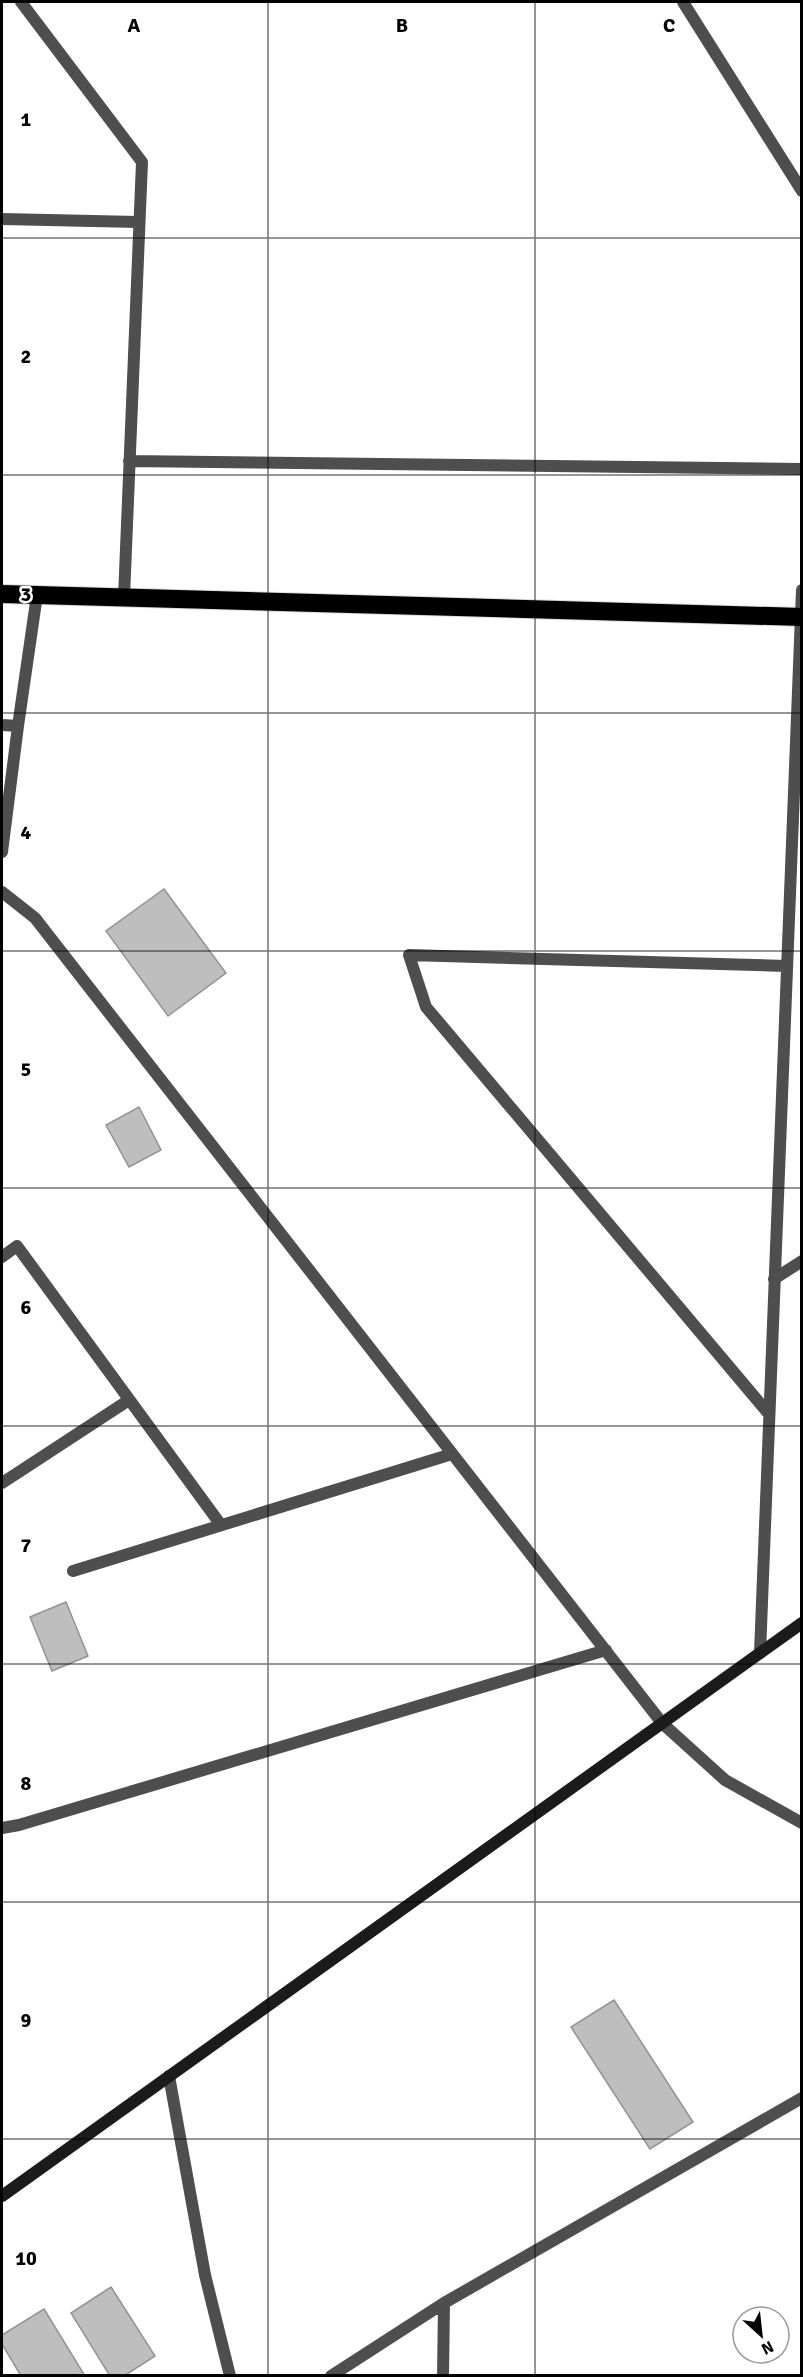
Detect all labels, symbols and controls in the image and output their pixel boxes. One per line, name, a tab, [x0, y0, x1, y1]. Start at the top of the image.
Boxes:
text: A	[128, 13, 141, 38]
text: B	[396, 13, 408, 38]
text: C	[663, 13, 675, 38]
text: 1	[21, 107, 32, 132]
text: 2	[21, 344, 31, 369]
text: 3	[21, 582, 31, 607]
text: 4	[21, 820, 32, 845]
text: 5	[21, 1057, 31, 1082]
text: 6	[21, 1295, 32, 1320]
text: 7	[21, 1533, 32, 1558]
text: 8	[21, 1771, 32, 1796]
text: 9	[21, 2008, 32, 2033]
text: 10	[15, 2246, 37, 2271]
north arrow	[731, 2305, 791, 2365]
text: N	[758, 2336, 777, 2359]

